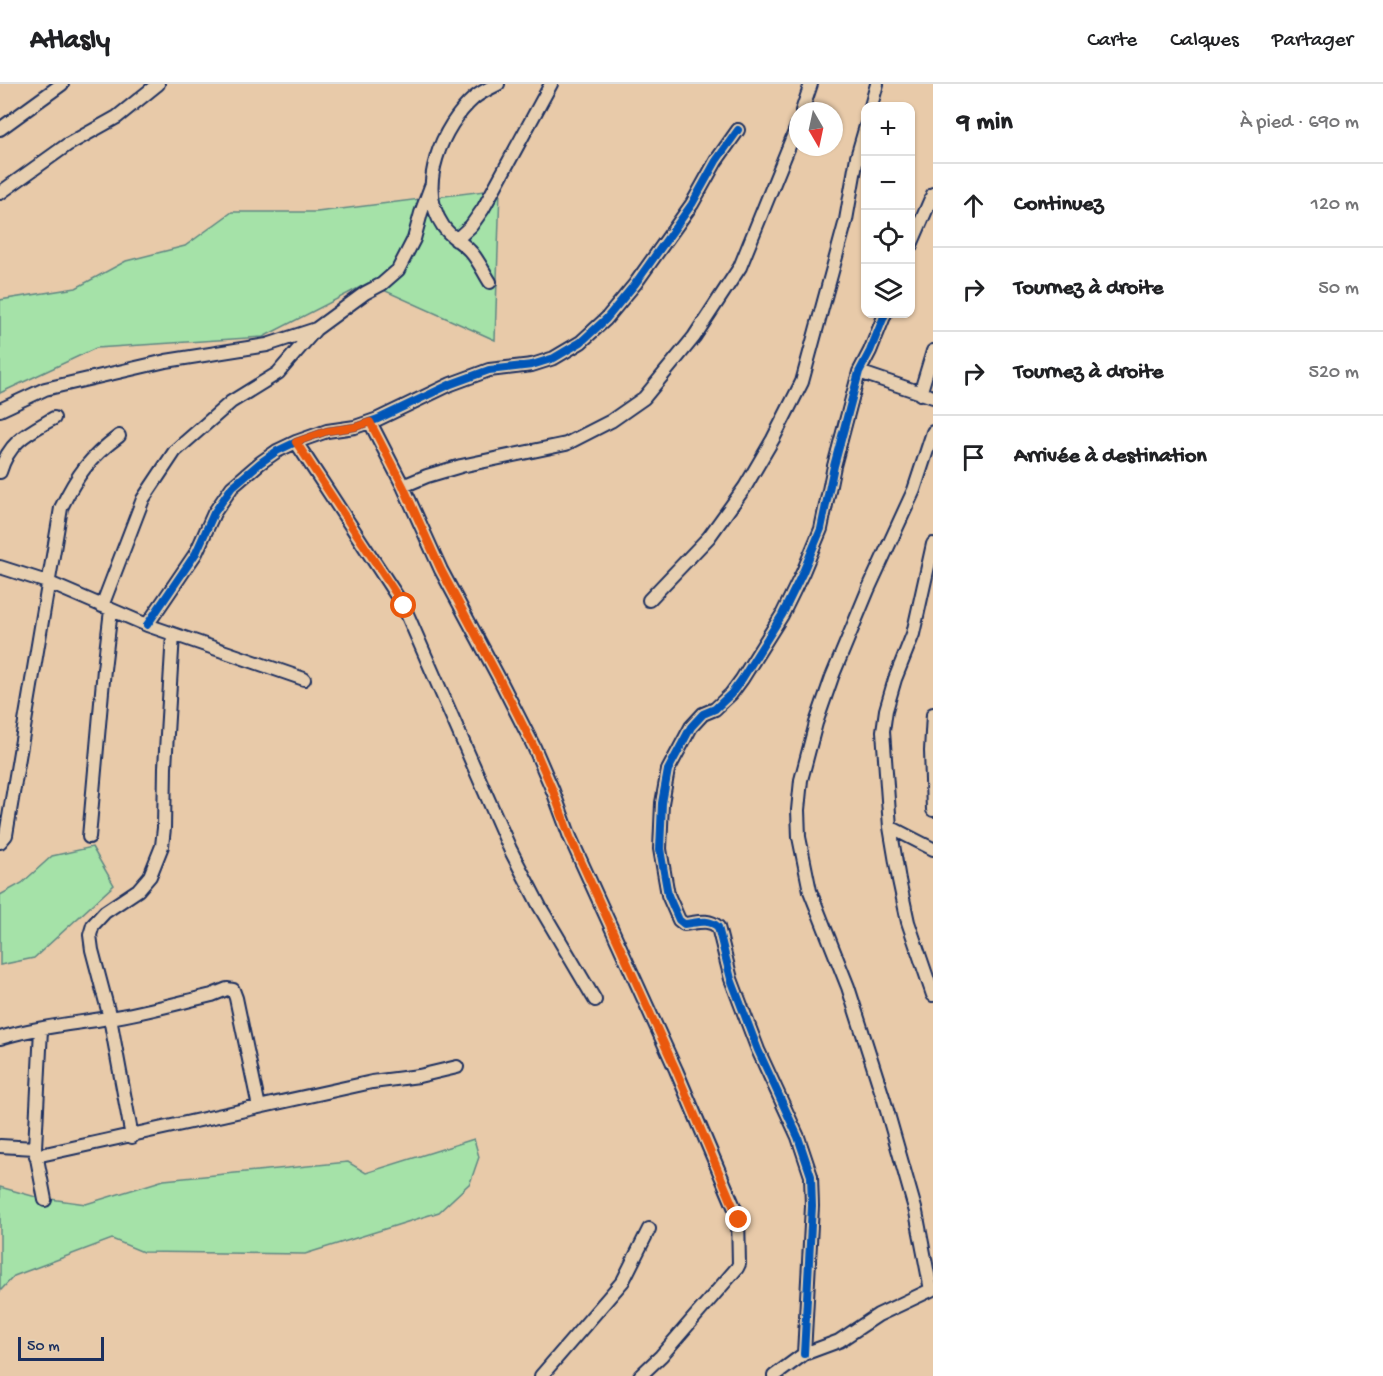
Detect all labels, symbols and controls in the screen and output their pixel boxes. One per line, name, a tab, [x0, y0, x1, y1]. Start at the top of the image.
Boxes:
text: Atlasly	[30, 25, 110, 58]
text: Carte	[1087, 29, 1137, 54]
text: Calques	[1170, 29, 1239, 54]
text: Partager	[1272, 29, 1353, 54]
north arrow	[789, 102, 843, 156]
map controls	[861, 102, 915, 318]
button: +	[861, 102, 915, 156]
text: 9 min	[957, 108, 1013, 139]
text: À pied · 690 m	[1240, 112, 1359, 135]
button: −	[861, 156, 915, 210]
icon: ahead	[957, 189, 990, 222]
text: Continuez	[1014, 192, 1103, 218]
text: 120 m	[1311, 194, 1359, 217]
button: locate	[861, 210, 915, 264]
button: layers	[861, 264, 915, 318]
icon: right	[957, 273, 990, 306]
text: Tournez à droite	[1014, 276, 1163, 302]
text: 50 m	[1318, 278, 1359, 301]
icon: right	[957, 357, 990, 390]
text: Tournez à droite	[1014, 360, 1163, 386]
text: 520 m	[1308, 362, 1359, 385]
icon: arrive	[957, 441, 990, 474]
text: Arrivée à destination	[1014, 444, 1207, 470]
route start	[390, 592, 416, 618]
route end	[725, 1206, 751, 1232]
scale bar	[18, 1334, 104, 1362]
text: 50 m	[27, 1338, 60, 1357]

